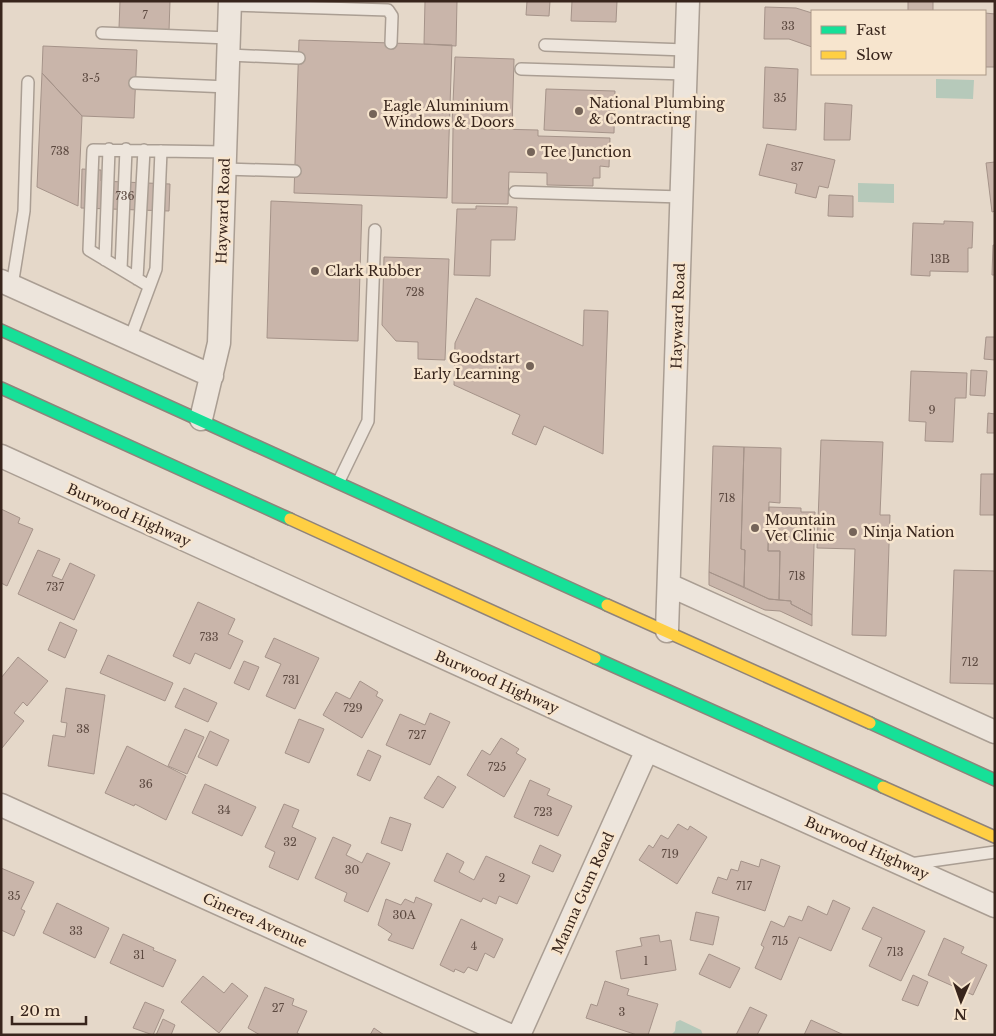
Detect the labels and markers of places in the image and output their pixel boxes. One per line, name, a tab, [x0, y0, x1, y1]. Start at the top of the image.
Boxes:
place label: National Plumbing & Contracting	[589, 94, 725, 128]
place label: Eagle Aluminium Windows & Doors	[382, 97, 514, 131]
marker: National Plumbing & Contracting	[573, 105, 585, 117]
marker: Eagle Aluminium Windows & Doors	[367, 108, 379, 120]
place label: Tee Junction	[541, 143, 632, 161]
marker: Tee Junction	[525, 146, 537, 158]
place label: Clark Rubber	[325, 262, 421, 280]
marker: Clark Rubber	[309, 265, 321, 277]
place label: Goodstart Early Learning	[413, 349, 521, 383]
marker: Goodstart Early Learning	[524, 360, 536, 372]
place label: Mountain Vet Clinic	[764, 511, 836, 545]
marker: Mountain Vet Clinic	[749, 522, 761, 534]
place label: Ninja Nation	[863, 523, 955, 541]
marker: Ninja Nation	[847, 526, 859, 538]

